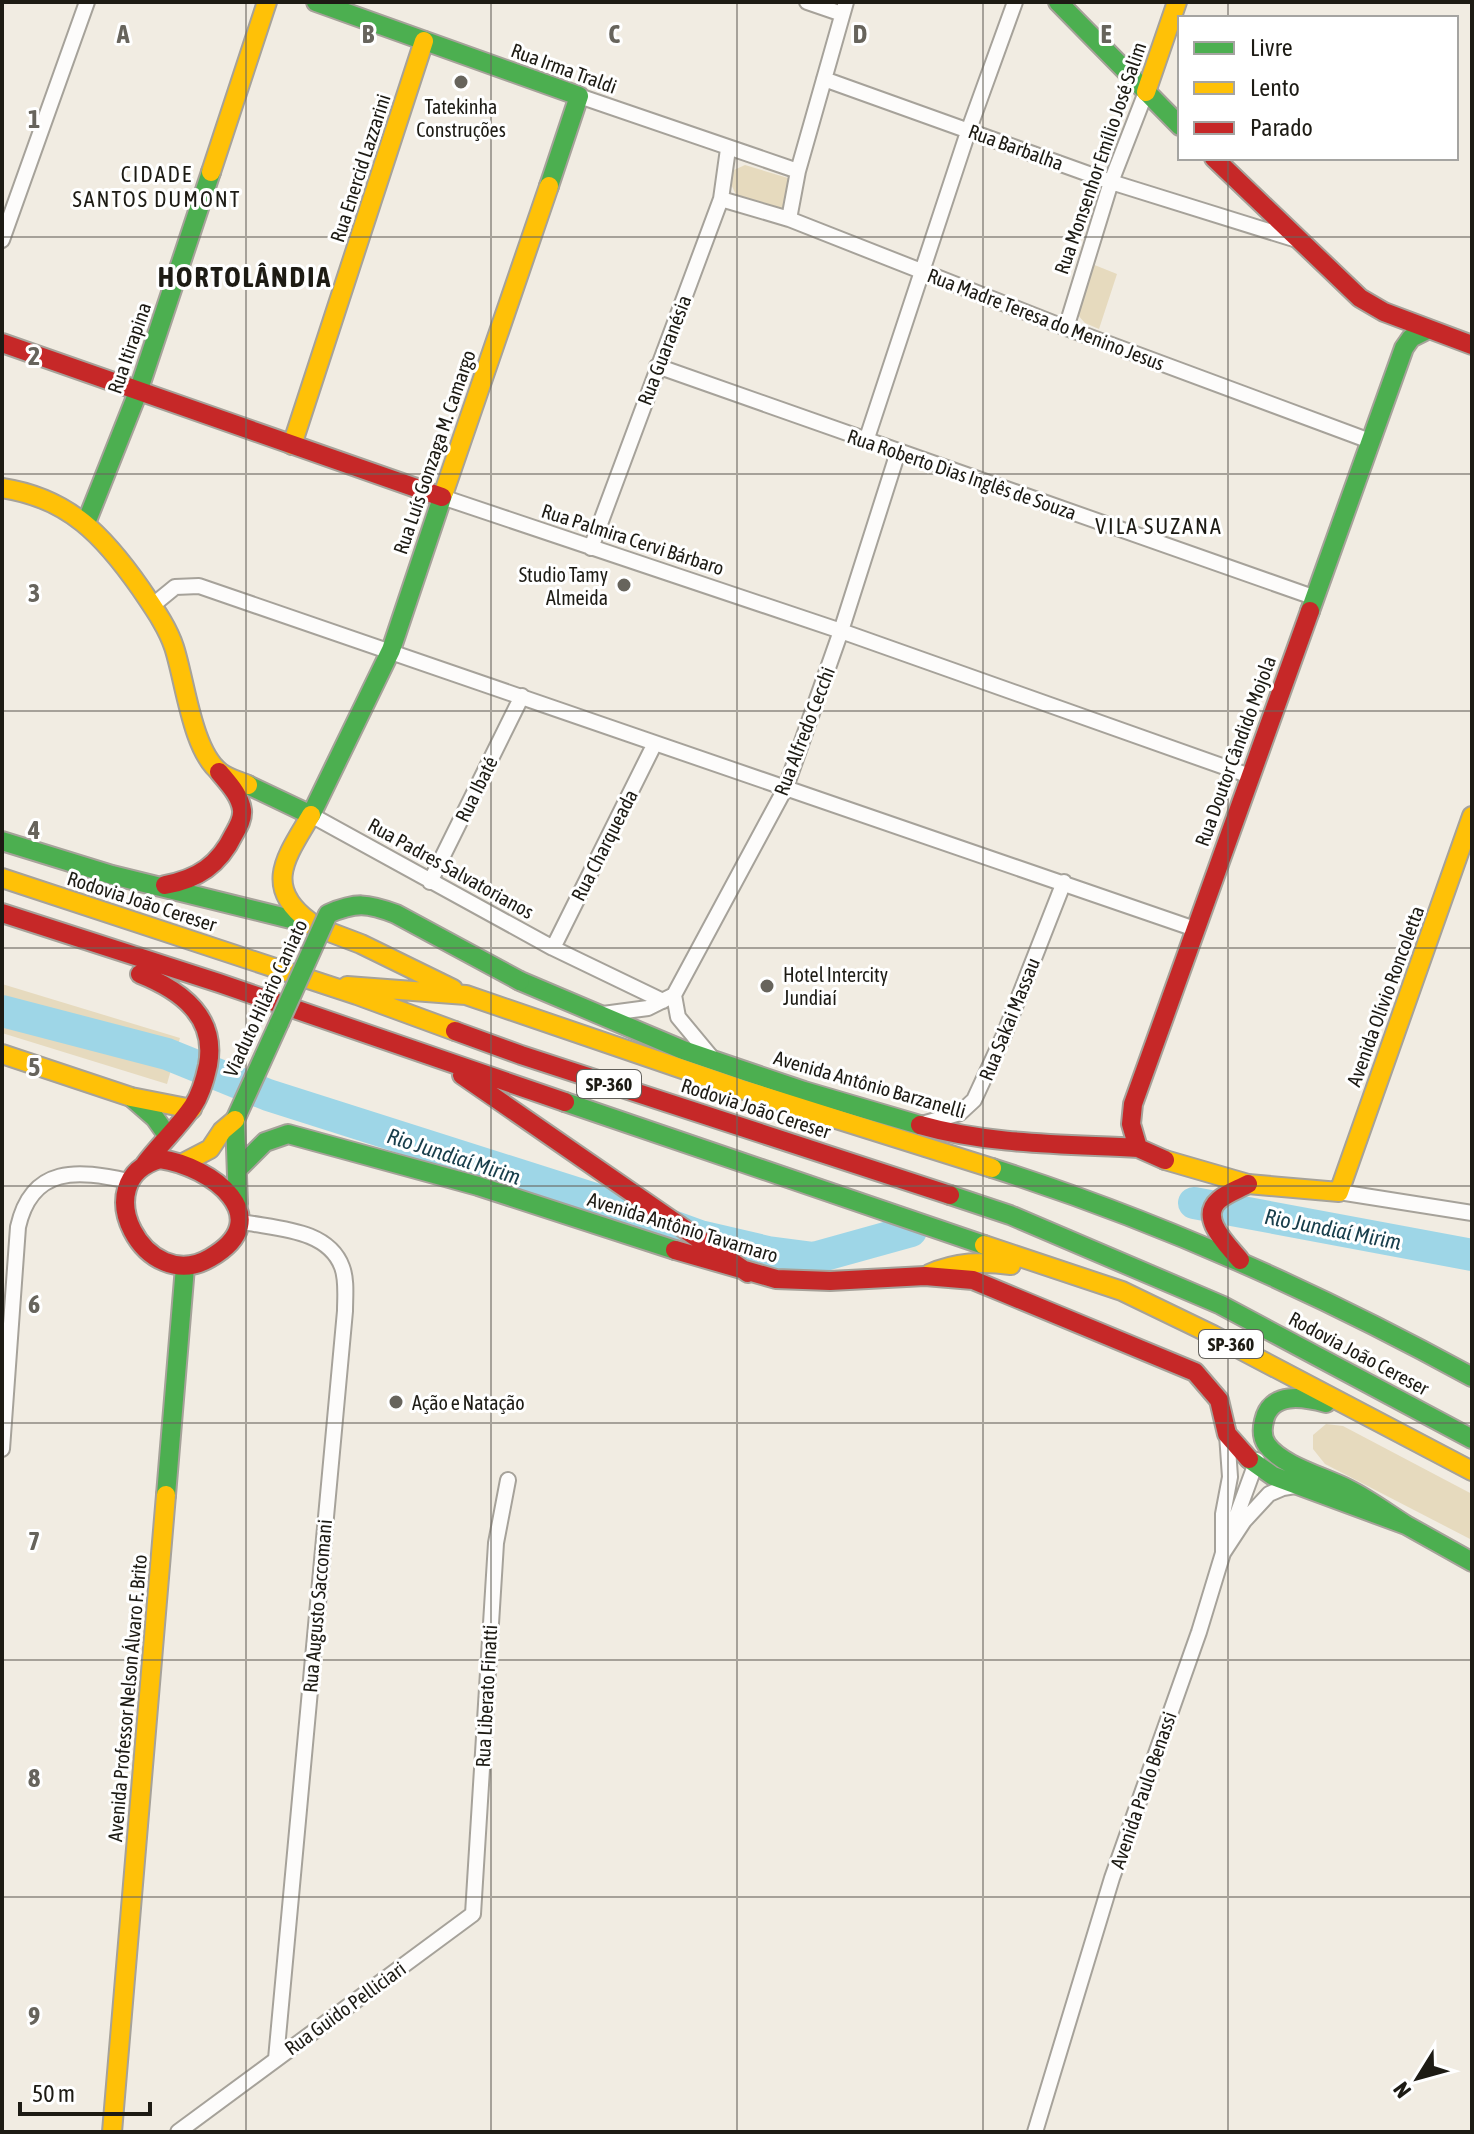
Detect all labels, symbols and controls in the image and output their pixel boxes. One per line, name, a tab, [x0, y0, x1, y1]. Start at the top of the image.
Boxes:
legend	[1178, 16, 1458, 160]
text: A	[116, 19, 130, 49]
text: B	[362, 19, 375, 49]
text: C	[608, 19, 620, 49]
text: D	[853, 19, 867, 49]
text: E	[1100, 19, 1112, 49]
text: Livre	[1250, 34, 1293, 61]
street label: Rua Irma Traldi	[508, 38, 620, 98]
street label: Rua Monsenhor Emílio José Salim	[1049, 39, 1151, 277]
marker: Tatekinha Construções	[452, 73, 470, 91]
text: Lento	[1250, 74, 1300, 101]
street label: Rua Enercid Lazzarini	[325, 91, 395, 245]
place label: Tatekinha Construções	[416, 95, 506, 141]
text: 1	[28, 104, 40, 134]
text: Parado	[1250, 114, 1313, 141]
street label: Rua Barbalha	[965, 119, 1067, 175]
district label: CIDADE SANTOS DUMONT	[73, 161, 241, 212]
district label: HORTOLÂNDIA	[158, 261, 332, 293]
street label: Rua Madre Teresa do Menino Jesus	[924, 263, 1168, 375]
street label: Rua Guaranésia	[633, 292, 695, 408]
street label: Rua Itirapina	[103, 299, 155, 397]
text: 2	[28, 341, 40, 371]
street label: Rua Luís Gonzaga M. Camargo	[388, 347, 480, 557]
street label: Rua Roberto Dias Inglês de Souza	[845, 424, 1079, 524]
street label: Rua Palmira Cervi Bárbaro	[539, 499, 727, 579]
district label: VILA SUZANA	[1095, 513, 1223, 539]
place label: Studio Tamy Almeida	[519, 563, 608, 609]
marker: Studio Tamy Almeida	[615, 576, 633, 594]
text: 3	[28, 578, 40, 608]
street label: Rua Doutor Cândido Mojola	[1190, 653, 1280, 849]
street label: Rua Alfredo Cecchi	[769, 663, 839, 799]
street label: Rua Ibaté	[450, 752, 502, 826]
street label: Rua Charqueada	[566, 785, 642, 905]
street label: Rua Padres Salvatorianos	[364, 813, 538, 923]
text: 4	[27, 815, 40, 845]
street label: Rodovia João Cereser	[65, 866, 220, 936]
street label: Avenida Olívio Roncoletta	[1342, 903, 1428, 1089]
street label: Viaduto Hilário Caniato	[218, 916, 312, 1080]
street label: Rua Sakai Massau	[974, 954, 1044, 1084]
place label: Hotel Intercity Jundiaí	[783, 963, 888, 1009]
marker: Hotel Intercity Jundiaí	[758, 977, 776, 995]
street label: Avenida Antônio Barzanelli	[771, 1046, 969, 1122]
text: 5	[28, 1052, 40, 1082]
road number: SP-360	[577, 1070, 641, 1098]
street label: Rodovia João Cereser	[679, 1073, 834, 1143]
water label: Rio Jundiaí Mirim	[384, 1122, 524, 1190]
street label: Avenida Antônio Tavarnaro	[585, 1187, 781, 1267]
water label: Rio Jundiaí Mirim	[1262, 1203, 1404, 1255]
text: 6	[28, 1289, 40, 1319]
street label: Rodovia João Cereser	[1285, 1306, 1434, 1400]
road number: SP-360	[1199, 1330, 1263, 1358]
place label: Ação e Natação	[412, 1391, 525, 1414]
marker: Ação e Natação	[387, 1393, 405, 1411]
street label: Rua Augusto Saccomani	[298, 1518, 336, 1694]
text: 7	[28, 1526, 40, 1556]
street label: Avenida Professor Nelson Álvaro F. Brito	[103, 1553, 151, 1843]
street label: Rua Liberato Finatti	[471, 1624, 501, 1768]
street label: Avenida Paulo Benassi	[1105, 1708, 1181, 1872]
text: 8	[28, 1763, 40, 1793]
street label: Rua Guido Pelliciari	[280, 1956, 410, 2060]
text: 9	[28, 2001, 40, 2031]
north arrow	[1378, 2038, 1458, 2118]
scale bar	[20, 2066, 150, 2116]
text: N	[1388, 2077, 1416, 2103]
text: 50 m	[32, 2080, 75, 2107]

